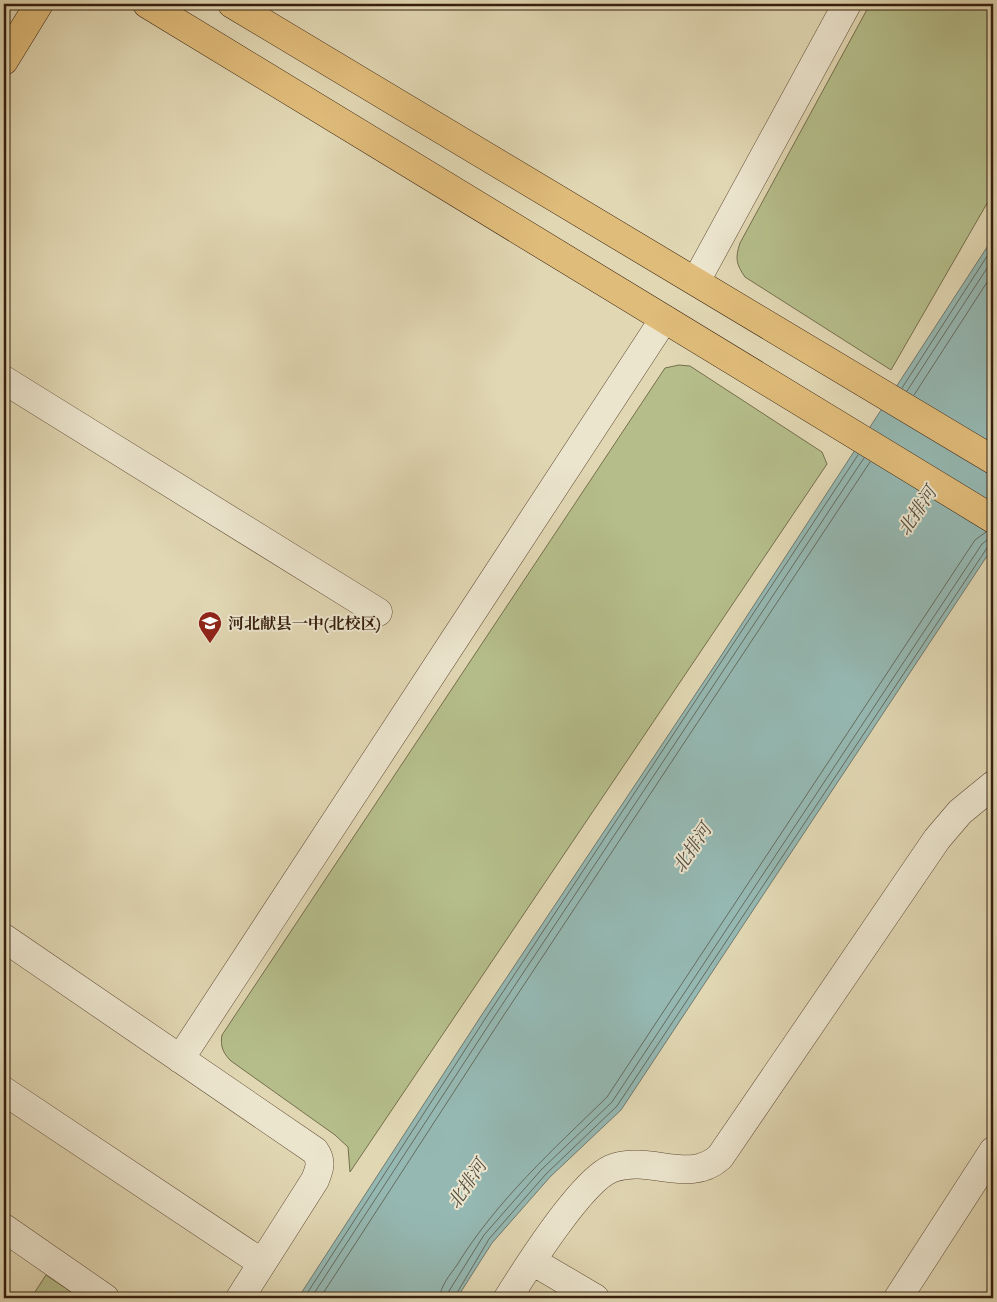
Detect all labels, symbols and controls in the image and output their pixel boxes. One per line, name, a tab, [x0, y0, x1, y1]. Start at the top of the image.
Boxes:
water label: 北排河	[893, 480, 944, 540]
school or university icon: 河北献县一中(北校区)	[197, 610, 223, 644]
place label: 河北献县一中(北校区)	[228, 614, 381, 634]
water label: 北排河	[668, 817, 719, 877]
water label: 北排河	[443, 1153, 494, 1213]

